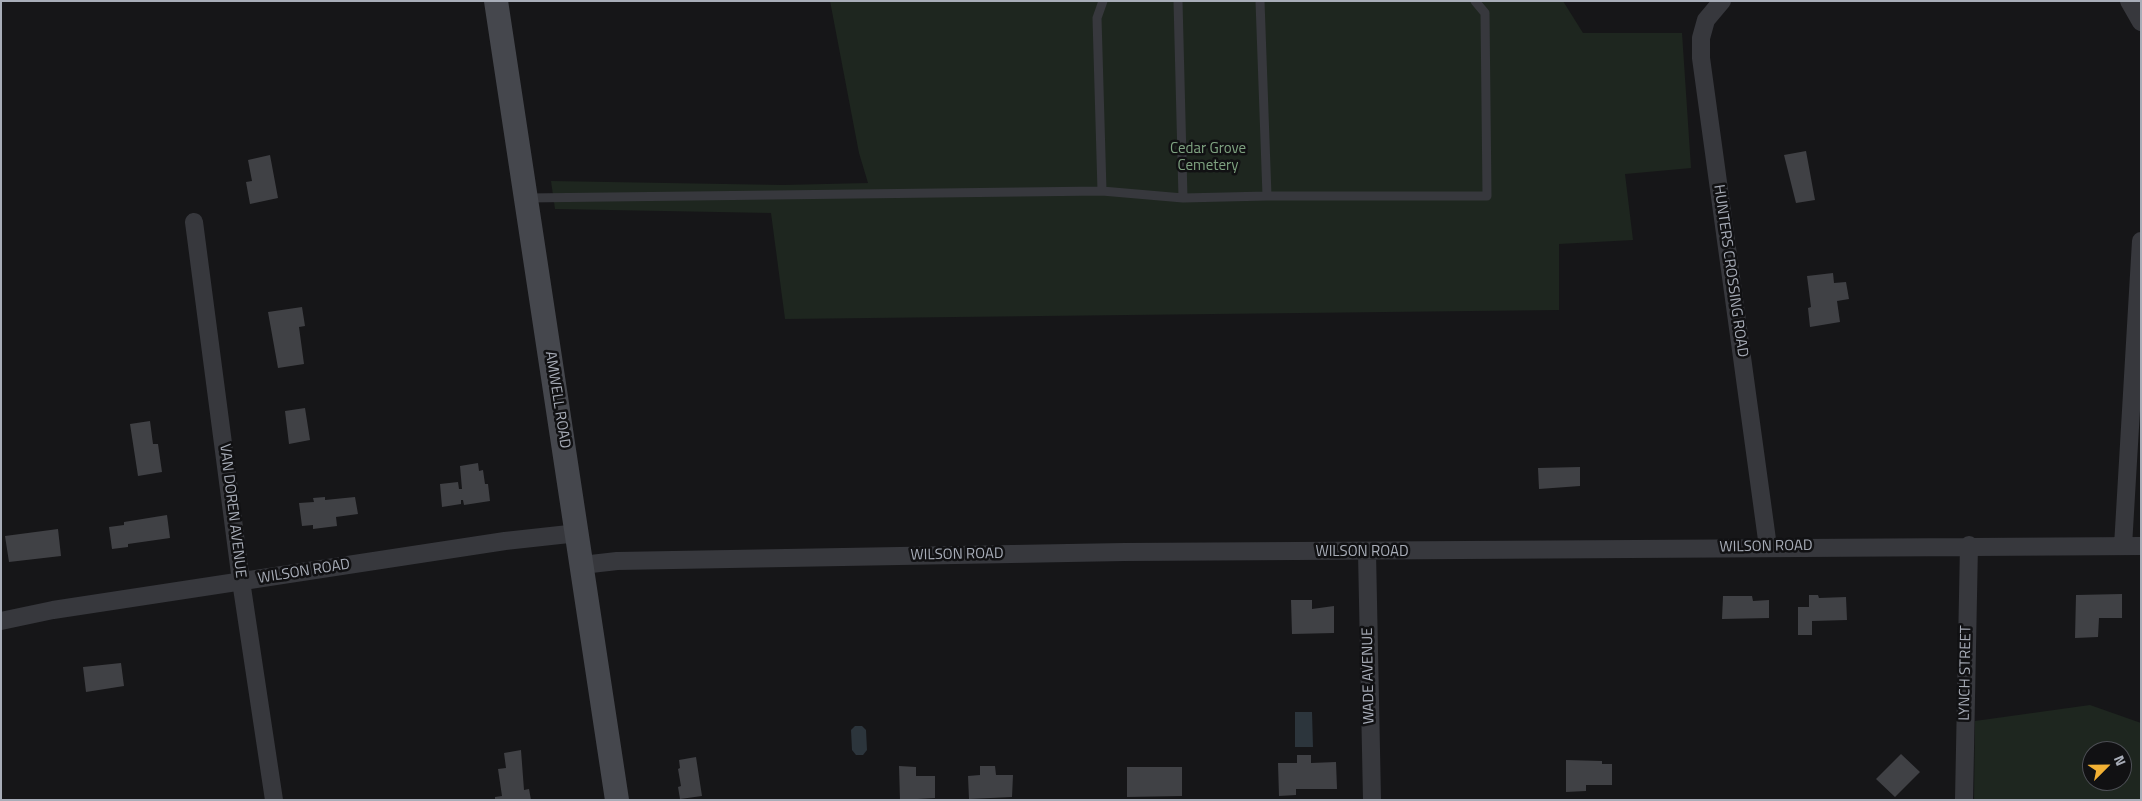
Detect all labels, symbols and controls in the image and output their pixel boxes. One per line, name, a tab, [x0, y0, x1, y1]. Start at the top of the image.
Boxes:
park label: Cedar Grove Cemetery	[1170, 140, 1246, 175]
street label: HUNTERS CROSSING ROAD	[1709, 183, 1751, 359]
street label: AMWELL ROAD	[540, 350, 574, 450]
street label: VAN DOREN AVENUE	[215, 443, 249, 579]
street label: WILSON ROAD	[1719, 537, 1813, 557]
street label: WILSON ROAD	[1315, 543, 1409, 561]
street label: WILSON ROAD	[910, 545, 1004, 565]
street label: WILSON ROAD	[257, 556, 351, 588]
street label: LYNCH STREET	[1956, 625, 1976, 721]
street label: WADE AVENUE	[1359, 627, 1379, 725]
north arrow	[2082, 741, 2132, 791]
text: N	[2109, 752, 2132, 769]

